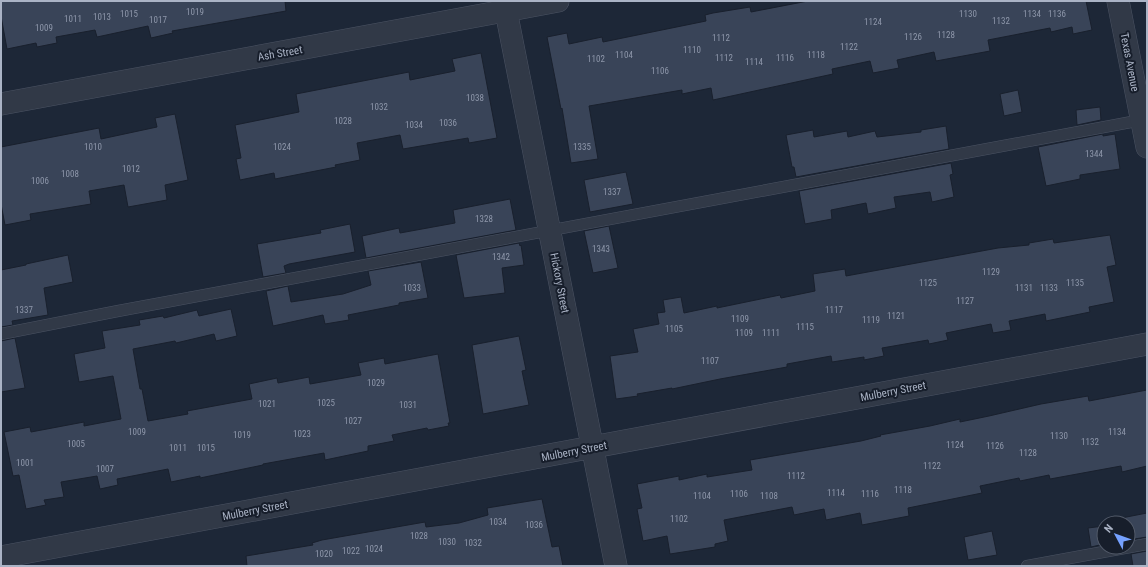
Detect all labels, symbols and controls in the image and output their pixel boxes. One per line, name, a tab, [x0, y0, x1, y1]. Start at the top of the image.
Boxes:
house number: 1019	[186, 7, 204, 17]
house number: 1015	[120, 9, 138, 19]
house number: 1130	[959, 9, 977, 19]
house number: 1134	[1023, 9, 1041, 19]
house number: 1136	[1048, 9, 1066, 19]
house number: 1013	[93, 12, 111, 22]
house number: 1011	[64, 14, 82, 24]
house number: 1017	[149, 15, 167, 25]
house number: 1132	[992, 16, 1010, 26]
house number: 1124	[864, 17, 882, 27]
house number: 1009	[35, 23, 53, 33]
house number: 1128	[937, 30, 955, 40]
house number: 1126	[904, 32, 922, 42]
street label: Texas Avenue	[1117, 32, 1142, 93]
house number: 1112	[712, 33, 730, 43]
house number: 1122	[840, 42, 858, 52]
street label: Ash Street	[257, 43, 303, 64]
house number: 1110	[683, 45, 701, 55]
house number: 1104	[615, 50, 633, 60]
house number: 1118	[807, 50, 825, 60]
house number: 1112	[715, 53, 733, 63]
house number: 1116	[776, 53, 794, 63]
house number: 1102	[587, 54, 605, 64]
house number: 1114	[745, 57, 763, 67]
house number: 1106	[651, 66, 669, 76]
house number: 1038	[466, 93, 484, 103]
house number: 1032	[370, 102, 388, 112]
house number: 1028	[334, 116, 352, 126]
house number: 1036	[439, 118, 457, 128]
house number: 1034	[405, 120, 423, 130]
house number: 1010	[84, 142, 102, 152]
house number: 1024	[273, 142, 291, 152]
house number: 1335	[573, 142, 591, 152]
house number: 1344	[1085, 149, 1103, 159]
house number: 1012	[122, 164, 140, 174]
house number: 1008	[61, 169, 79, 179]
house number: 1006	[31, 176, 49, 186]
house number: 1337	[603, 187, 621, 197]
house number: 1328	[475, 214, 493, 224]
house number: 1343	[592, 244, 610, 254]
house number: 1342	[492, 252, 510, 262]
street label: Hickory Street	[547, 252, 572, 314]
house number: 1129	[982, 267, 1000, 277]
house number: 1125	[919, 278, 937, 288]
house number: 1135	[1066, 278, 1084, 288]
house number: 1033	[403, 283, 421, 293]
house number: 1131	[1015, 283, 1033, 293]
house number: 1133	[1040, 283, 1058, 293]
house number: 1127	[956, 296, 974, 306]
house number: 1337	[15, 305, 33, 315]
house number: 1117	[825, 305, 843, 315]
house number: 1121	[887, 311, 905, 321]
house number: 1109	[731, 314, 749, 324]
house number: 1119	[862, 315, 880, 325]
house number: 1115	[796, 322, 814, 332]
house number: 1105	[665, 324, 683, 334]
house number: 1109	[735, 328, 753, 338]
house number: 1111	[762, 328, 780, 338]
house number: 1107	[701, 356, 719, 366]
house number: 1029	[367, 378, 385, 388]
street label: Mulberry Street	[859, 379, 927, 404]
house number: 1025	[317, 398, 335, 408]
house number: 1021	[258, 399, 276, 409]
house number: 1031	[399, 400, 417, 410]
house number: 1027	[344, 416, 362, 426]
house number: 1009	[128, 427, 146, 437]
house number: 1134	[1108, 427, 1126, 437]
house number: 1023	[293, 429, 311, 439]
house number: 1019	[233, 430, 251, 440]
house number: 1130	[1050, 431, 1068, 441]
house number: 1132	[1081, 437, 1099, 447]
house number: 1005	[67, 439, 85, 449]
street label: Mulberry Street	[540, 439, 608, 464]
house number: 1124	[946, 440, 964, 450]
house number: 1126	[986, 441, 1004, 451]
house number: 1011	[169, 443, 187, 453]
house number: 1015	[197, 443, 215, 453]
house number: 1128	[1019, 448, 1037, 458]
house number: 1001	[16, 458, 34, 468]
house number: 1122	[923, 461, 941, 471]
house number: 1007	[96, 464, 114, 474]
house number: 1112	[787, 471, 805, 481]
house number: 1118	[894, 485, 912, 495]
house number: 1114	[827, 488, 845, 498]
house number: 1106	[730, 489, 748, 499]
house number: 1116	[861, 489, 879, 499]
house number: 1104	[693, 491, 711, 501]
house number: 1108	[760, 491, 778, 501]
street label: Mulberry Street	[221, 498, 289, 523]
house number: 1102	[670, 514, 688, 524]
north arrow	[1096, 515, 1136, 555]
house number: 1034	[489, 517, 507, 527]
house number: 1036	[525, 520, 543, 530]
text: N	[1102, 522, 1116, 536]
house number: 1028	[410, 531, 428, 541]
house number: 1030	[438, 537, 456, 547]
house number: 1032	[464, 538, 482, 548]
house number: 1024	[365, 544, 383, 554]
house number: 1022	[342, 546, 360, 556]
house number: 1020	[315, 549, 333, 559]

